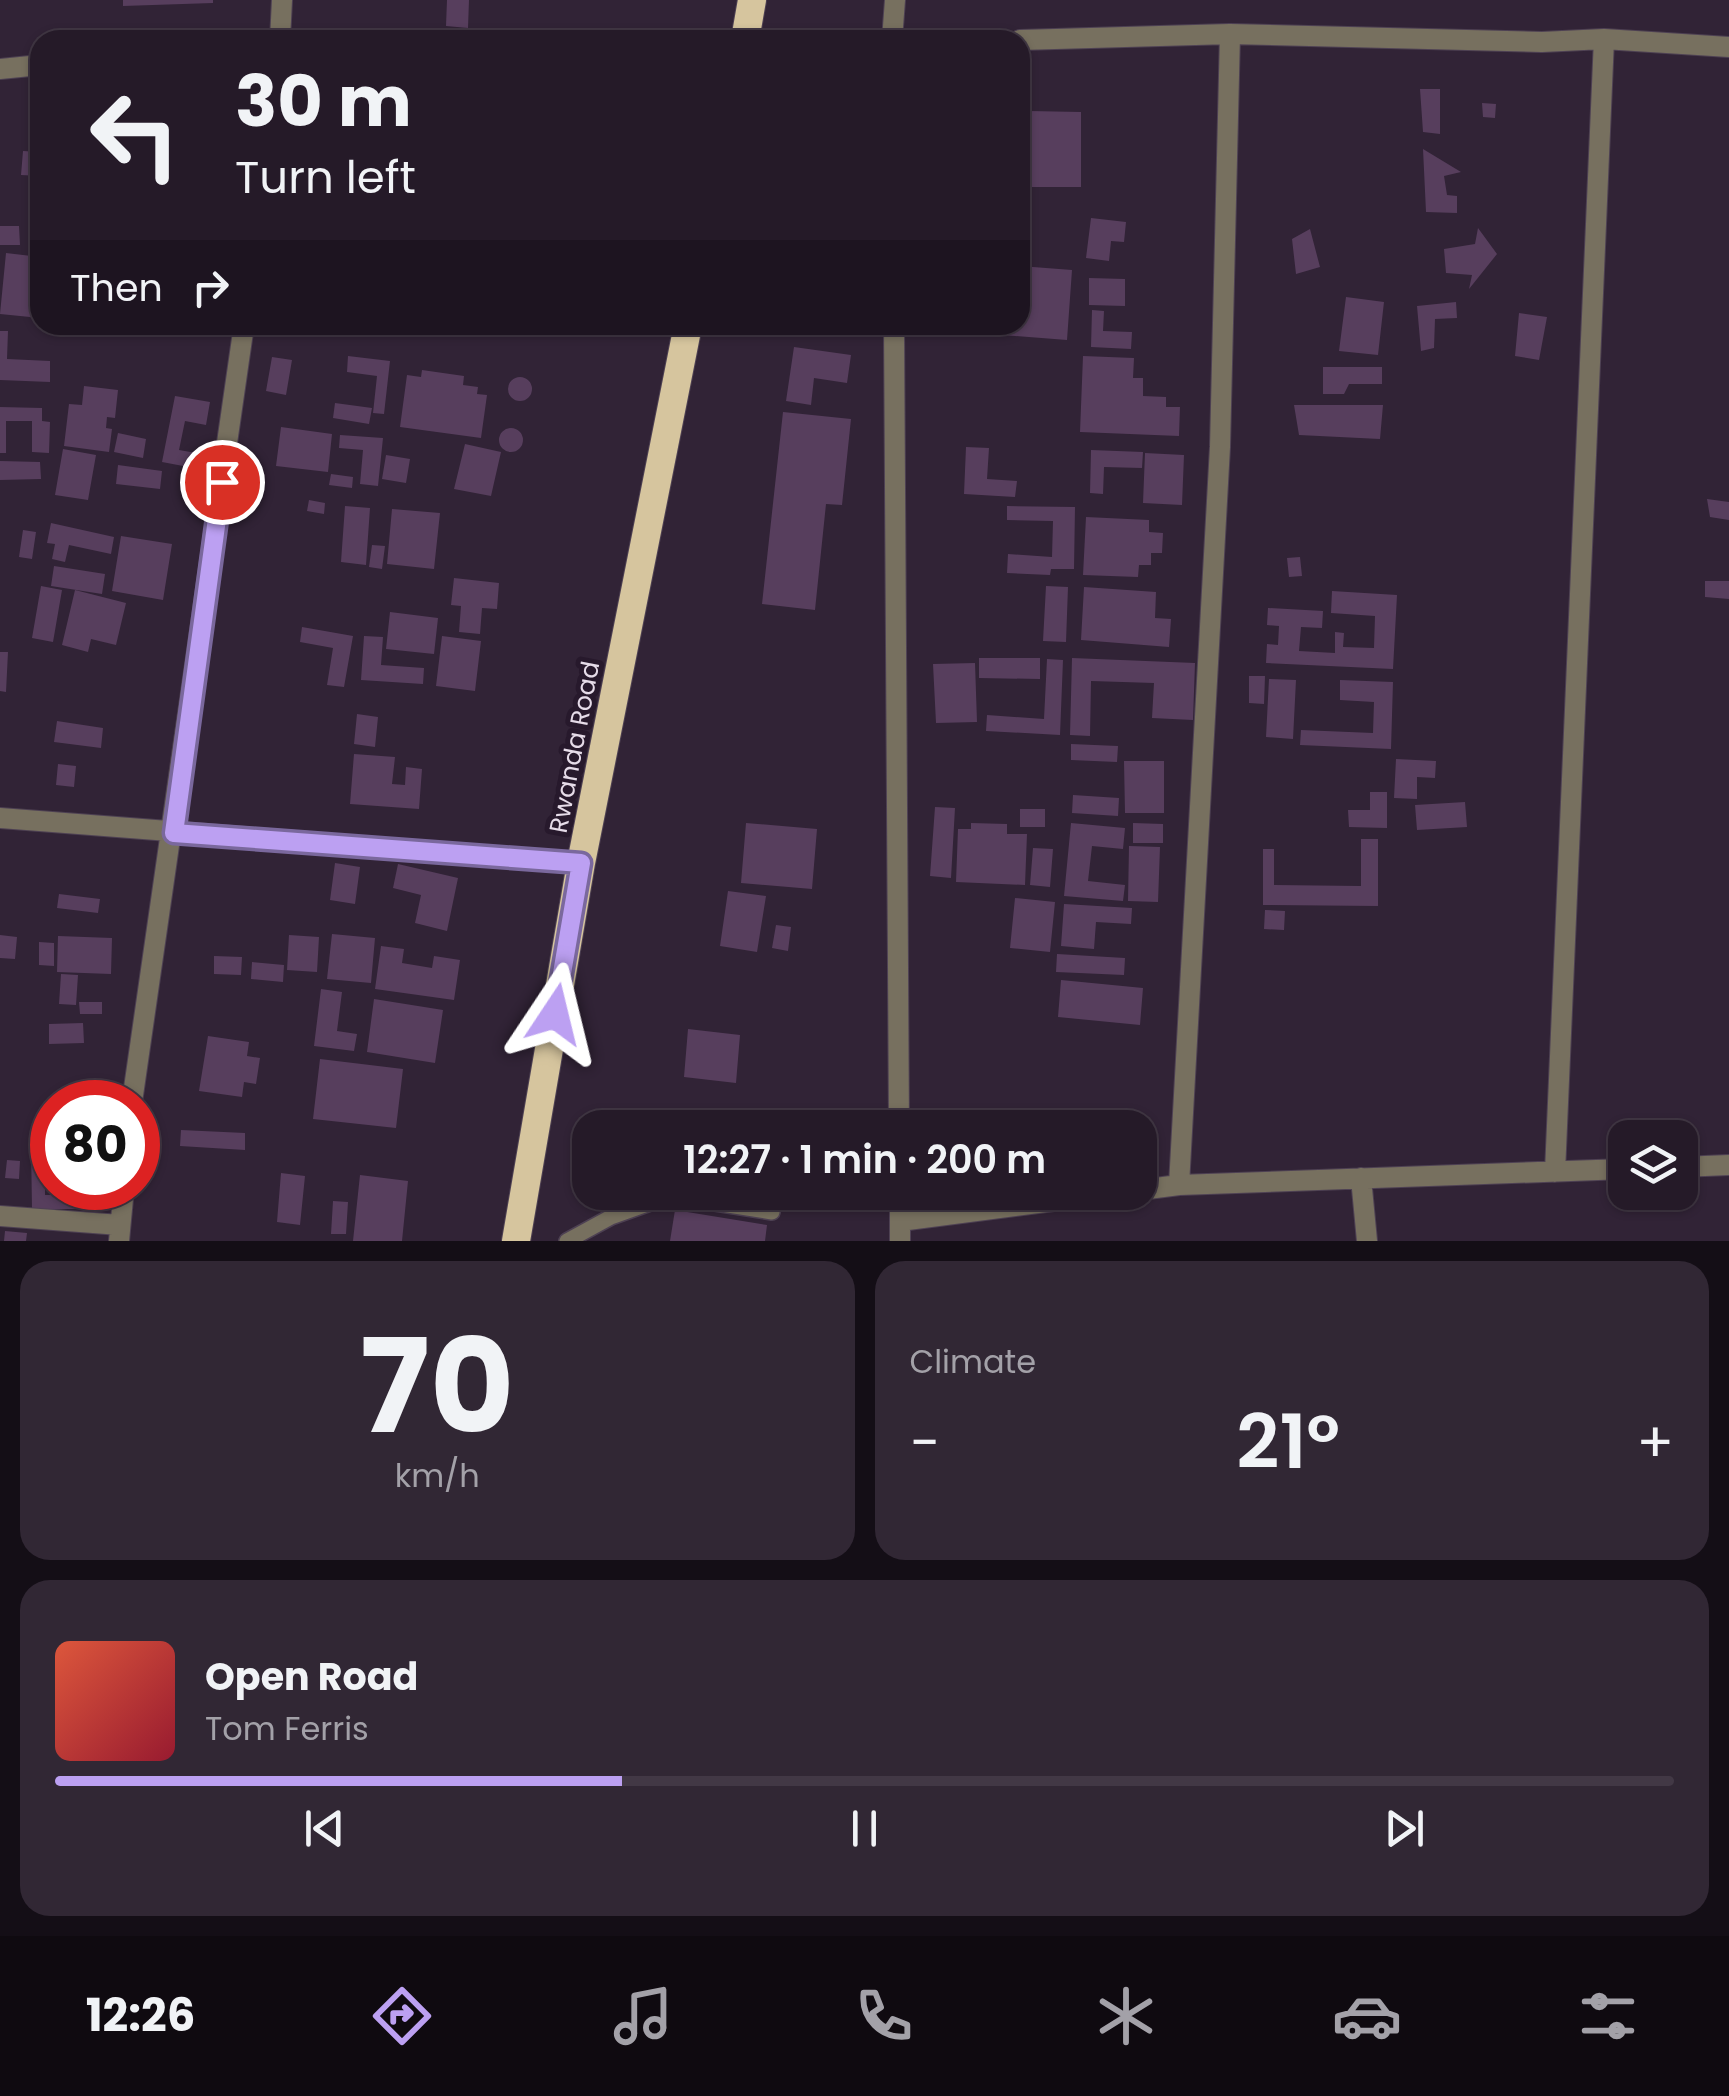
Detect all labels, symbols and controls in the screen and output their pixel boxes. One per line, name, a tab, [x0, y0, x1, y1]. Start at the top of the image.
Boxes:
text: 30 m	[235, 52, 412, 151]
icon: left	[70, 70, 200, 200]
text: Turn left	[235, 146, 416, 209]
icon: right	[183, 260, 238, 315]
text: Then	[70, 261, 163, 314]
pin	[180, 440, 265, 525]
icon: arrive	[195, 455, 250, 510]
street label: Rwanda Road	[541, 658, 608, 836]
position arrow	[503, 962, 607, 1066]
speed limit sign: 80	[30, 1080, 160, 1210]
map controls	[1608, 1120, 1698, 1210]
button: layers	[1608, 1120, 1698, 1210]
text: 12:27 · 1 min · 200 m	[683, 1133, 1046, 1186]
text: 70	[360, 1295, 514, 1478]
text: Climate	[910, 1339, 1036, 1384]
text: 21°	[1236, 1389, 1340, 1494]
text: −	[910, 1404, 940, 1481]
text: +	[1636, 1404, 1674, 1481]
text: km/h	[395, 1453, 480, 1498]
text: Open Road	[205, 1650, 418, 1703]
text: Tom Ferris	[205, 1706, 369, 1751]
icon: previous	[297, 1801, 352, 1856]
icon: pause	[837, 1801, 892, 1856]
icon: next	[1377, 1801, 1432, 1856]
icon: directions	[367, 1981, 437, 2051]
icon: music	[608, 1981, 678, 2051]
icon: phone	[849, 1981, 919, 2051]
icon: climate	[1091, 1981, 1161, 2051]
icon: car	[1332, 1981, 1402, 2051]
icon: filters	[1573, 1981, 1643, 2051]
text: 12:26	[86, 1984, 195, 2047]

